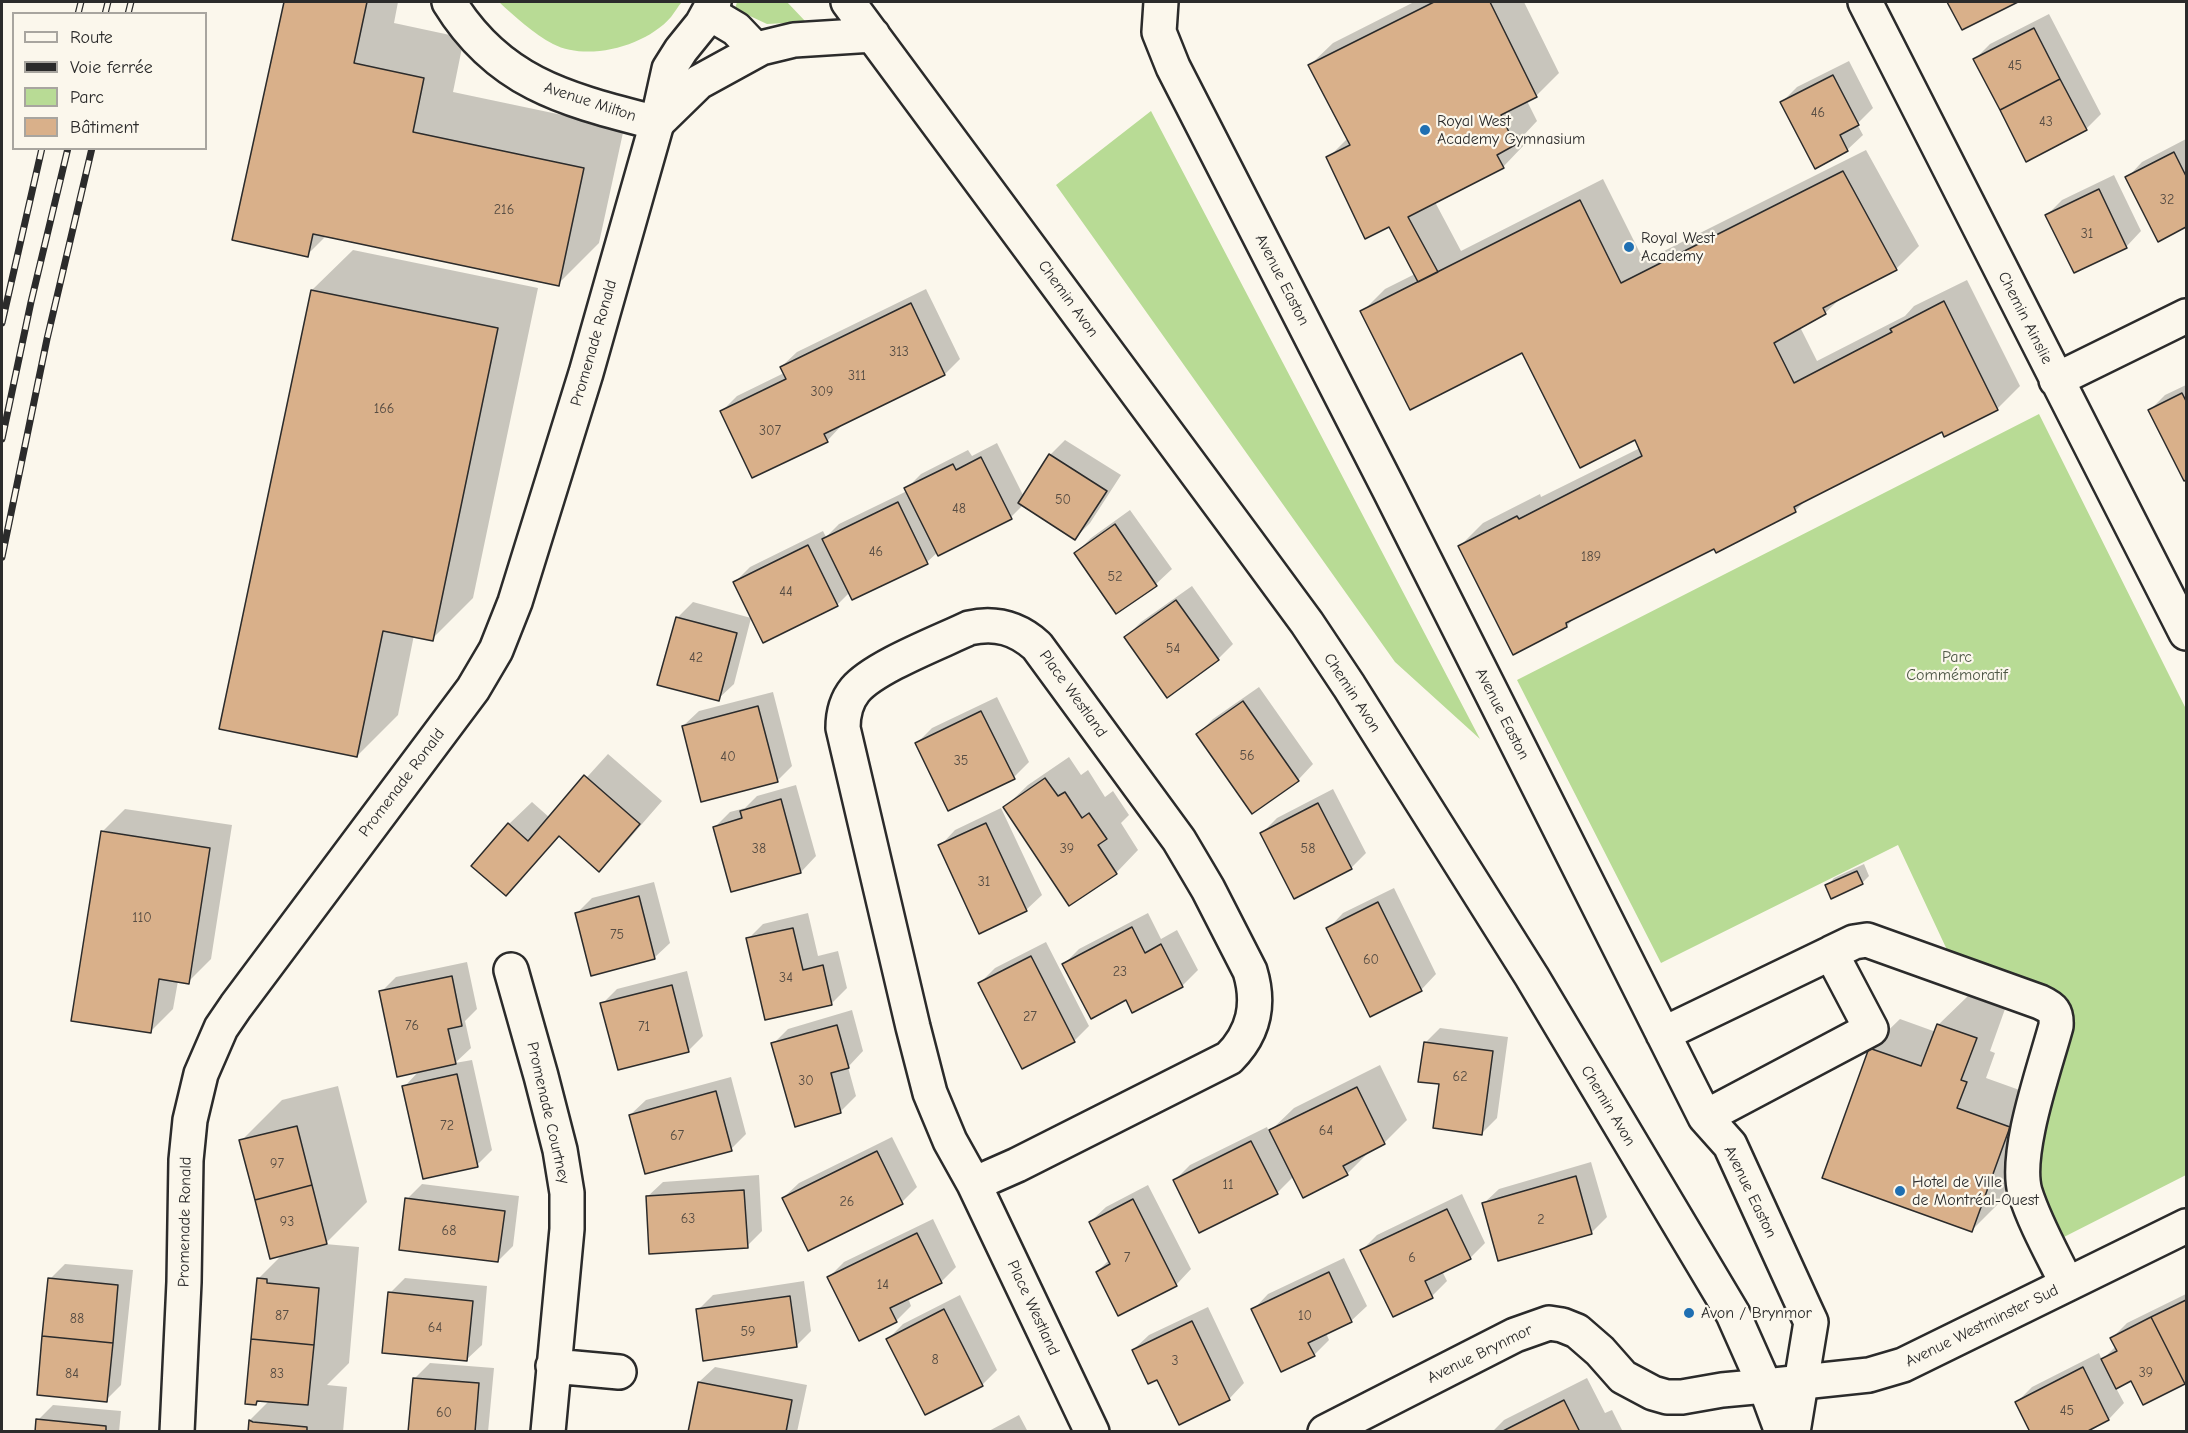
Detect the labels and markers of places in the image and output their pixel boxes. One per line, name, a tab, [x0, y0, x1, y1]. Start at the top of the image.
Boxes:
place label: Royal West Academy Gymnasium	[1437, 111, 1585, 149]
marker: Royal West Academy Gymnasium	[1418, 123, 1432, 137]
place label: Royal West Academy	[1641, 228, 1715, 266]
marker: Royal West Academy	[1622, 240, 1636, 254]
place label: Hotel de Ville de Montréal-Ouest	[1912, 1172, 2039, 1210]
marker: Hotel de Ville de Montréal-Ouest	[1893, 1184, 1907, 1198]
place label: Avon / Brynmor	[1701, 1303, 1812, 1323]
marker: Avon / Brynmor	[1682, 1306, 1696, 1320]

